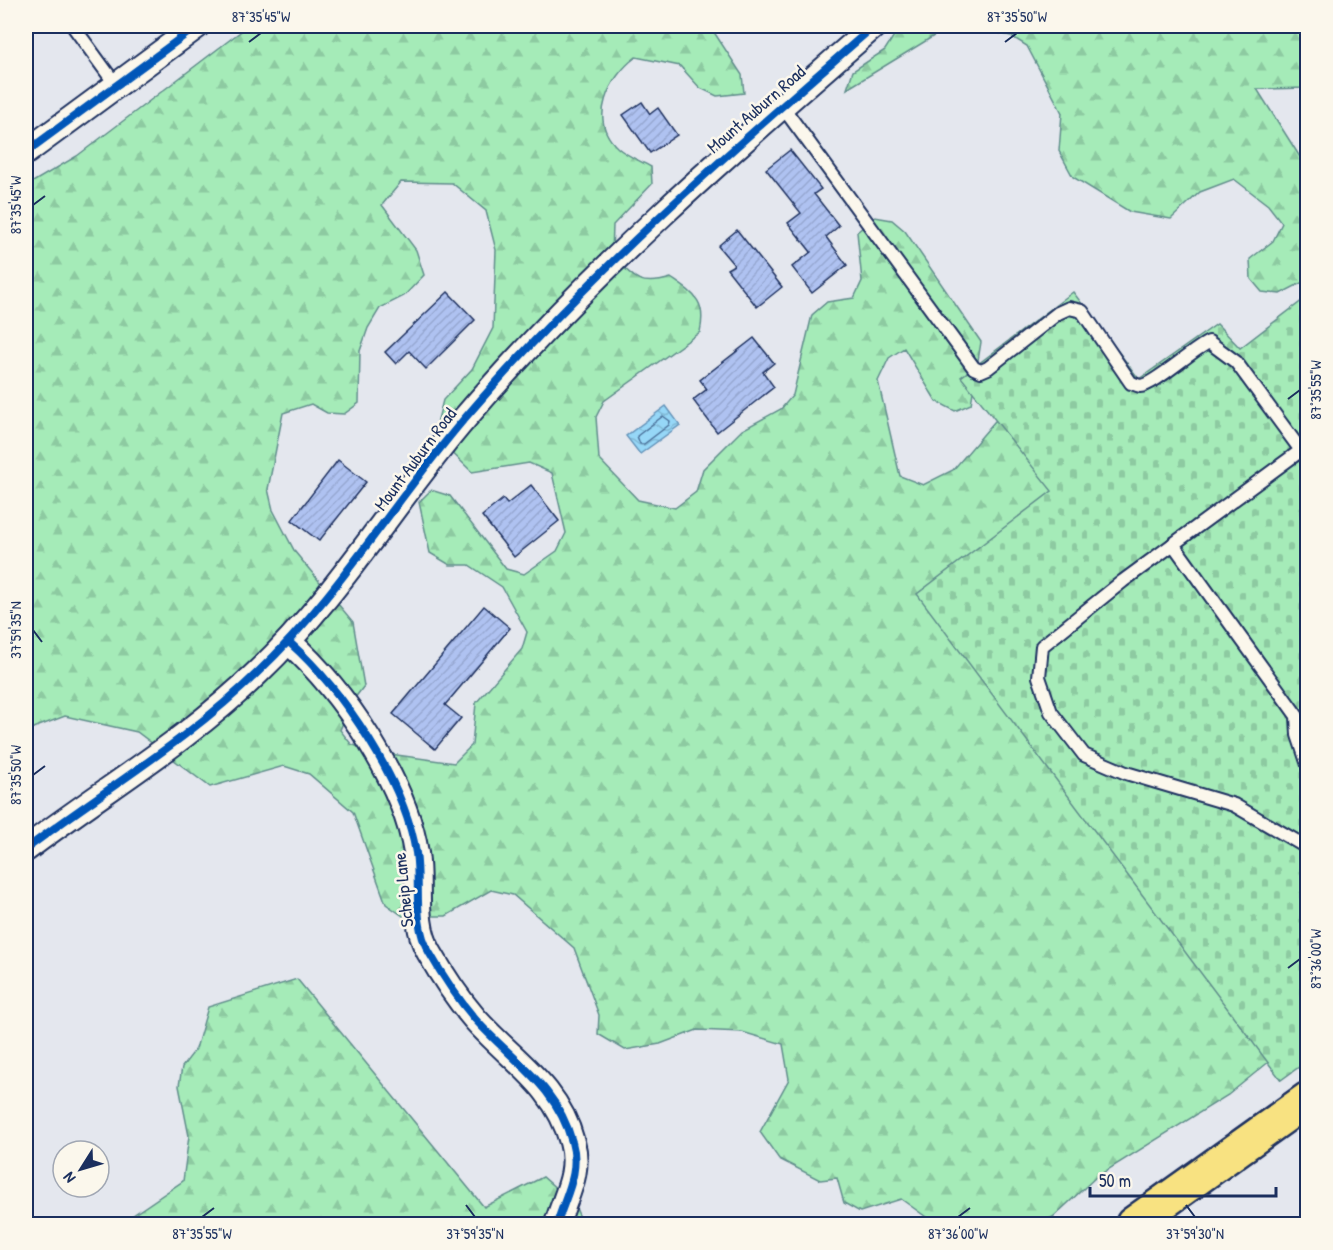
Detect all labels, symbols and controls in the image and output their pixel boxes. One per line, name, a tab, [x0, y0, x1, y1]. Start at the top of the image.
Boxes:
text: 87°35'45"W	[232, 6, 291, 27]
text: 87°35'50"W	[987, 6, 1048, 27]
street label: Mount Auburn Road	[701, 59, 811, 159]
text: 87°35'45"W	[5, 175, 26, 234]
text: 87°35'55"W	[1305, 360, 1326, 420]
street label: Mount Auburn Road	[368, 402, 462, 516]
text: 37°59'35"N	[5, 601, 26, 659]
text: 87°35'50"W	[5, 744, 26, 805]
street label: Scheip Lane	[387, 851, 419, 929]
text: 87°36'00"W	[1305, 928, 1326, 989]
north arrow	[51, 1139, 111, 1199]
scale bar	[1090, 1160, 1276, 1198]
text: N	[57, 1168, 80, 1188]
text: 50 m	[1099, 1168, 1131, 1193]
text: 87°35'55"W	[172, 1223, 232, 1244]
text: 37°59'35"N	[446, 1223, 504, 1244]
text: 87°36'00"W	[928, 1223, 989, 1244]
text: 37°59'30"N	[1166, 1223, 1224, 1244]

